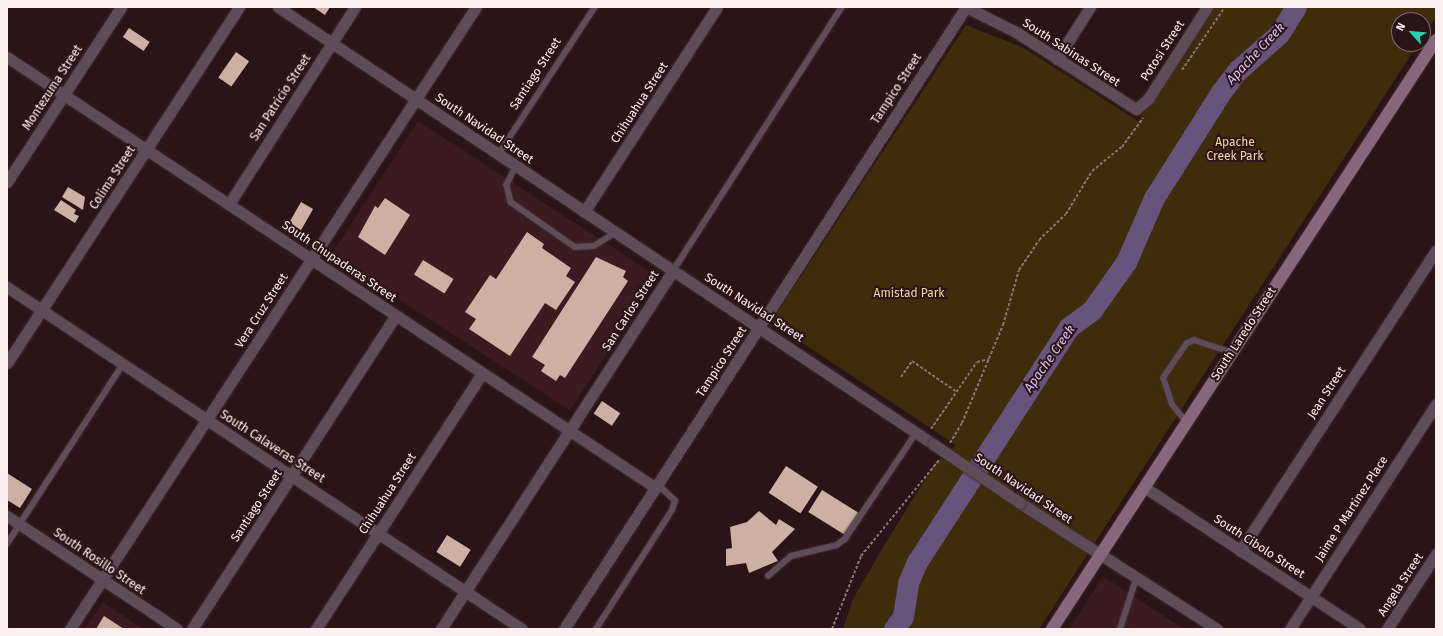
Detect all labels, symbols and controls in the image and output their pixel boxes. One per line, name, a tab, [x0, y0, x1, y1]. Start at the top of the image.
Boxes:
north arrow	[1391, 12, 1431, 52]
street label: South Sabinas Street	[1020, 16, 1122, 90]
street label: Potosi Street	[1138, 18, 1188, 84]
water label: Apache Creek	[1224, 20, 1288, 88]
text: N	[1393, 21, 1408, 33]
street label: Santiago Street	[507, 35, 565, 113]
street label: Montezuma Street	[20, 43, 86, 133]
street label: Tampico Street	[869, 51, 925, 127]
street label: San Patricio Street	[248, 52, 314, 144]
street label: Chihuahua Street	[608, 60, 672, 146]
street label: South Navidad Street	[432, 91, 536, 167]
park label: Apache Creek Park	[1207, 136, 1263, 164]
street label: Colima Street	[87, 143, 139, 213]
street label: South Chupaderas Street	[279, 218, 399, 306]
street label: San Carlos Street	[600, 268, 662, 354]
street label: Vera Cruz Street	[233, 271, 291, 351]
street label: South Navidad Street	[702, 271, 806, 345]
street label: South Laredo Street	[1208, 285, 1280, 383]
park label: Amistad Park	[874, 287, 944, 301]
water label: Apache Creek	[1021, 323, 1079, 395]
street label: Tampico Street	[694, 324, 750, 400]
street label: Jean Street	[1305, 364, 1349, 422]
street label: South Calaveras Street	[217, 408, 327, 486]
street label: Chihuahua Street	[356, 451, 420, 537]
street label: South Navidad Street	[971, 451, 1075, 527]
street label: Jaime P Martinez Place	[1313, 454, 1391, 564]
street label: Santiago Street	[228, 467, 286, 545]
street label: South Cibolo Street	[1211, 512, 1307, 582]
street label: South Rosillo Street	[50, 526, 148, 598]
street label: Angela Street	[1375, 551, 1427, 619]

